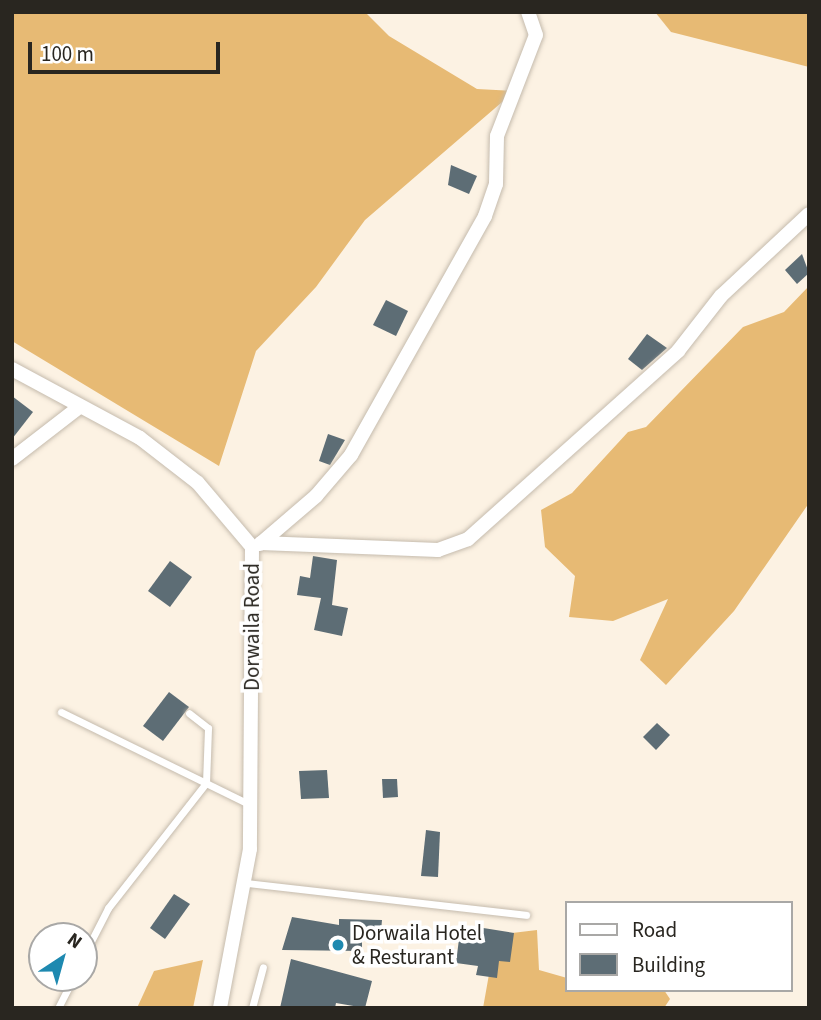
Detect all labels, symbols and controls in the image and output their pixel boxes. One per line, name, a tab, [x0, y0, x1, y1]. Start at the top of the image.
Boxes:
scale bar	[32, 28, 224, 72]
text: 100 m	[41, 39, 94, 69]
street label: Dorwaila Road	[239, 563, 265, 691]
legend	[566, 901, 793, 992]
text: Road	[632, 915, 677, 945]
place label: Dorwaila Hotel & Resturant	[352, 920, 482, 970]
north arrow	[28, 922, 98, 992]
text: N	[61, 927, 88, 956]
marker: Dorwaila Hotel & Resturant	[330, 937, 346, 953]
text: Building	[632, 950, 705, 980]

